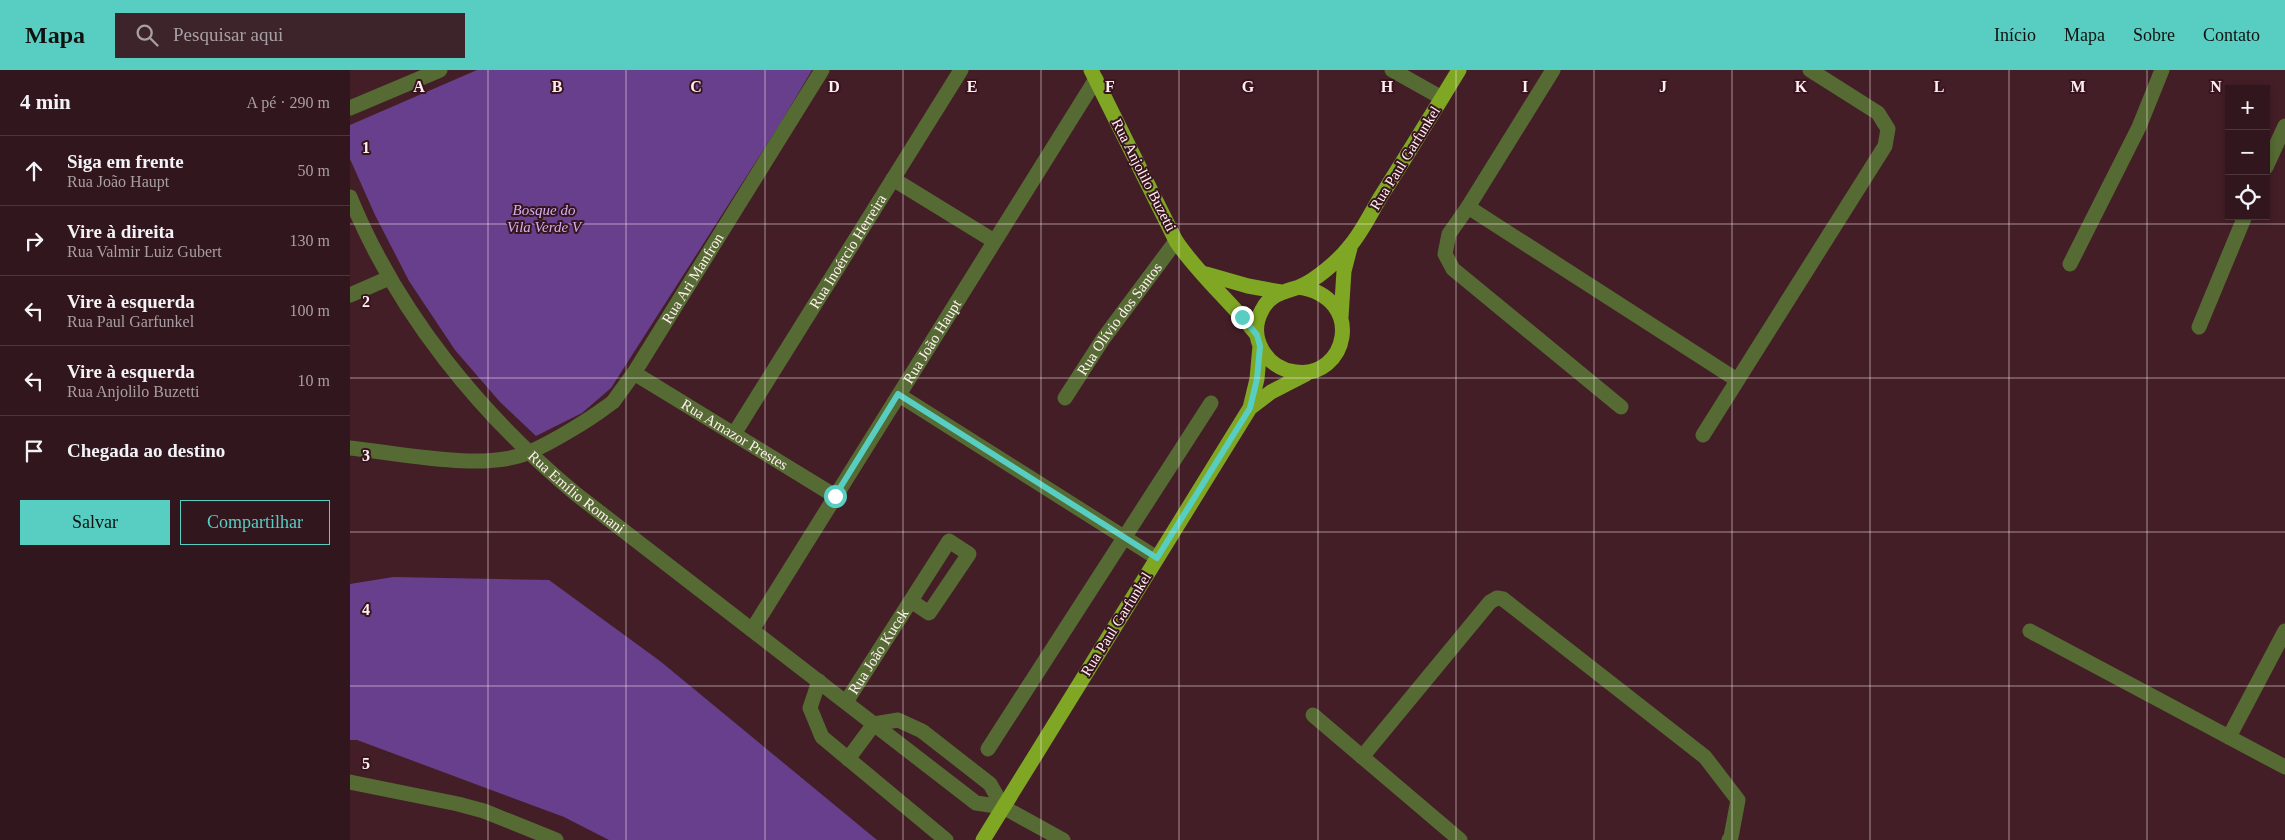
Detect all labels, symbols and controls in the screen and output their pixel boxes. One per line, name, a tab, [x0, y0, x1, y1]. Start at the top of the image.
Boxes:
search box	[115, 13, 465, 58]
icon: search	[133, 21, 161, 49]
text: Mapa	[25, 22, 85, 48]
text: Pesquisar aqui	[173, 24, 283, 45]
text: Início	[1994, 25, 2036, 45]
text: Mapa	[2064, 25, 2105, 45]
text: Sobre	[2133, 25, 2175, 45]
text: Contato	[2203, 25, 2260, 45]
text: A	[413, 78, 425, 95]
text: B	[552, 78, 563, 95]
text: C	[690, 78, 702, 95]
text: D	[828, 78, 840, 95]
text: E	[967, 78, 977, 95]
text: F	[1105, 78, 1115, 95]
text: G	[1242, 78, 1255, 95]
text: H	[1381, 78, 1394, 95]
text: I	[1522, 78, 1528, 95]
text: J	[1659, 78, 1667, 95]
text: K	[1795, 78, 1808, 95]
text: L	[1934, 78, 1944, 95]
text: M	[2070, 78, 2086, 95]
text: N	[2210, 78, 2222, 95]
map controls	[2225, 85, 2270, 220]
button: +	[2225, 85, 2270, 130]
text: 4 min	[20, 90, 71, 114]
text: A pé · 290 m	[246, 94, 330, 111]
street label: Rua Paul Garfunkel	[1367, 103, 1443, 213]
street label: Rua Anjolilo Buzetti	[1109, 116, 1179, 234]
button: −	[2225, 130, 2270, 175]
text: 1	[362, 139, 370, 156]
text: Siga em frente	[67, 151, 184, 172]
icon: ahead	[20, 157, 48, 185]
text: 50 m	[298, 162, 330, 179]
text: Rua João Haupt	[67, 173, 169, 190]
button: locate	[2225, 175, 2270, 220]
street label: Rua Inoércio Herreira	[806, 191, 890, 312]
park label: Bosque do Vila Verde V	[507, 202, 583, 235]
text: Vire à direita	[67, 221, 174, 242]
icon: right	[20, 227, 48, 255]
street label: Rua Ari Manfron	[659, 230, 727, 327]
text: 130 m	[290, 232, 330, 249]
text: Rua Valmir Luiz Gubert	[67, 243, 222, 260]
street label: Rua Olívio dos Santos	[1074, 259, 1165, 378]
text: Vire à esquerda	[67, 291, 195, 312]
text: 2	[362, 293, 370, 310]
street label: Rua João Haupt	[900, 296, 965, 386]
icon: left	[20, 297, 48, 325]
text: 100 m	[290, 302, 330, 319]
route end	[1231, 306, 1254, 329]
text: Rua Paul Garfunkel	[67, 313, 194, 330]
text: Vire à esquerda	[67, 361, 195, 382]
icon: left	[20, 367, 48, 395]
text: 10 m	[298, 372, 330, 389]
text: Rua Anjolilo Buzetti	[67, 383, 199, 400]
street label: Rua Amazor Prestes	[679, 396, 791, 473]
icon: arrive	[20, 437, 48, 465]
text: Chegada ao destino	[67, 440, 225, 461]
text: 3	[362, 447, 370, 464]
street label: Rua Emílio Romani	[525, 448, 628, 537]
route start	[824, 485, 847, 508]
button: Salvar	[20, 500, 170, 545]
button: Compartilhar	[180, 500, 330, 545]
street label: Rua Paul Garfunkel	[1078, 569, 1154, 679]
text: 4	[362, 601, 370, 618]
street label: Rua João Kucek	[845, 605, 912, 697]
text: 5	[362, 755, 370, 772]

